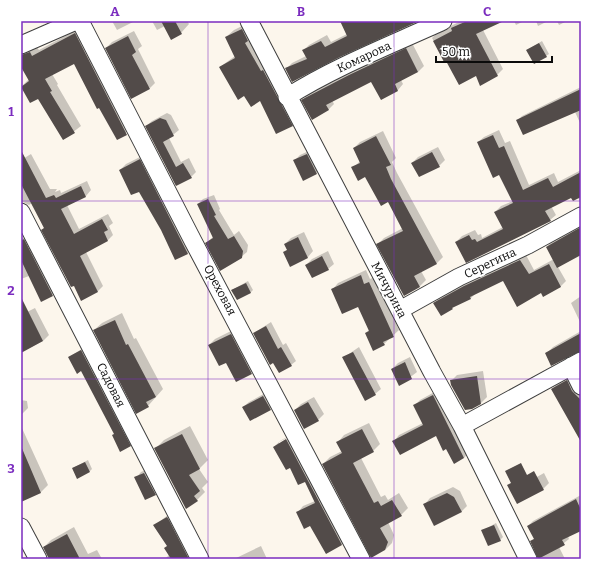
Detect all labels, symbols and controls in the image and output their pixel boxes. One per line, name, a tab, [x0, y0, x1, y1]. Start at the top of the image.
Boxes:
text: A	[110, 4, 120, 19]
text: B	[297, 4, 305, 19]
text: C	[483, 4, 491, 19]
street label: Комарова	[335, 38, 394, 76]
scale bar	[436, 38, 552, 64]
text: 50 m	[442, 45, 471, 59]
text: 1	[8, 104, 14, 119]
street label: Серегина	[462, 245, 519, 281]
street label: Мичурина	[368, 260, 410, 321]
street label: Ореховая	[201, 262, 239, 318]
text: 2	[7, 283, 15, 298]
street label: Садовая	[94, 360, 128, 410]
text: 3	[7, 461, 15, 476]

